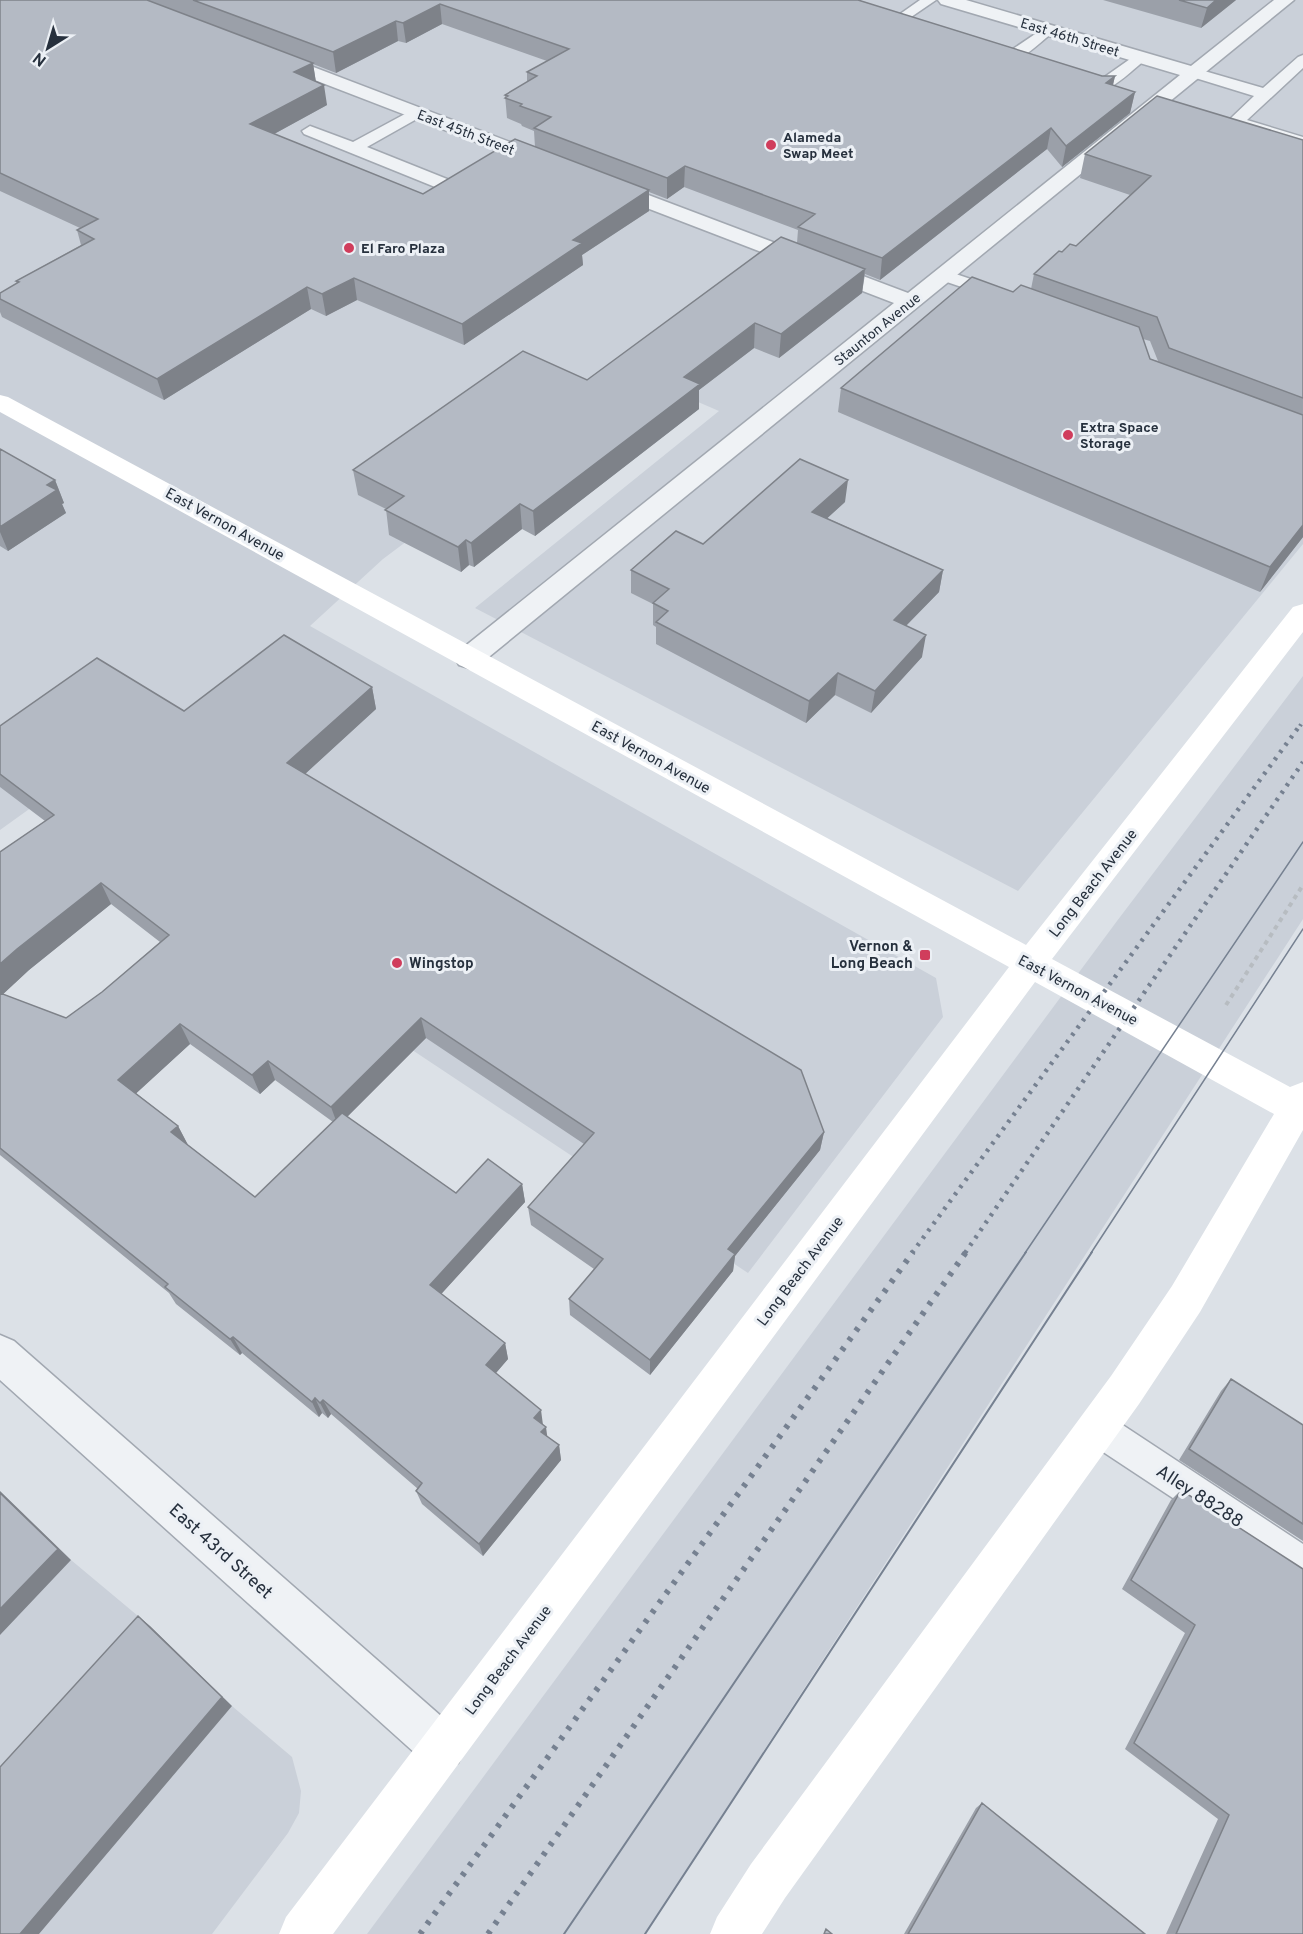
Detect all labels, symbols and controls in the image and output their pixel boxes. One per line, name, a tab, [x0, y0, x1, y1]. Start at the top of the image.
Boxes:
street label: East 46th Street	[1018, 15, 1121, 62]
north arrow	[18, 18, 78, 78]
text: N	[30, 47, 51, 70]
street label: East 45th Street	[414, 107, 517, 160]
place label: Alameda Swap Meet	[783, 130, 854, 163]
marker: Alameda Swap Meet	[764, 138, 778, 152]
marker: El Faro Plaza	[342, 241, 356, 255]
place label: El Faro Plaza	[361, 241, 445, 258]
street label: Staunton Avenue	[831, 290, 925, 370]
place label: Extra Space Storage	[1080, 420, 1159, 453]
marker: Extra Space Storage	[1061, 428, 1075, 442]
street label: East Vernon Avenue	[161, 485, 287, 566]
street label: East Vernon Avenue	[587, 718, 713, 799]
street label: Long Beach Avenue	[1046, 826, 1142, 942]
place label: Vernon & Long Beach	[831, 938, 913, 974]
marker: Vernon & Long Beach	[918, 948, 932, 962]
street label: East Vernon Avenue	[1014, 952, 1141, 1031]
place label: Wingstop	[409, 955, 474, 974]
marker: Wingstop	[390, 956, 404, 970]
street label: Long Beach Avenue	[754, 1213, 849, 1330]
street label: Alley 88288	[1151, 1461, 1247, 1534]
street label: East 43rd Street	[163, 1499, 277, 1605]
street label: Long Beach Avenue	[462, 1602, 557, 1719]

